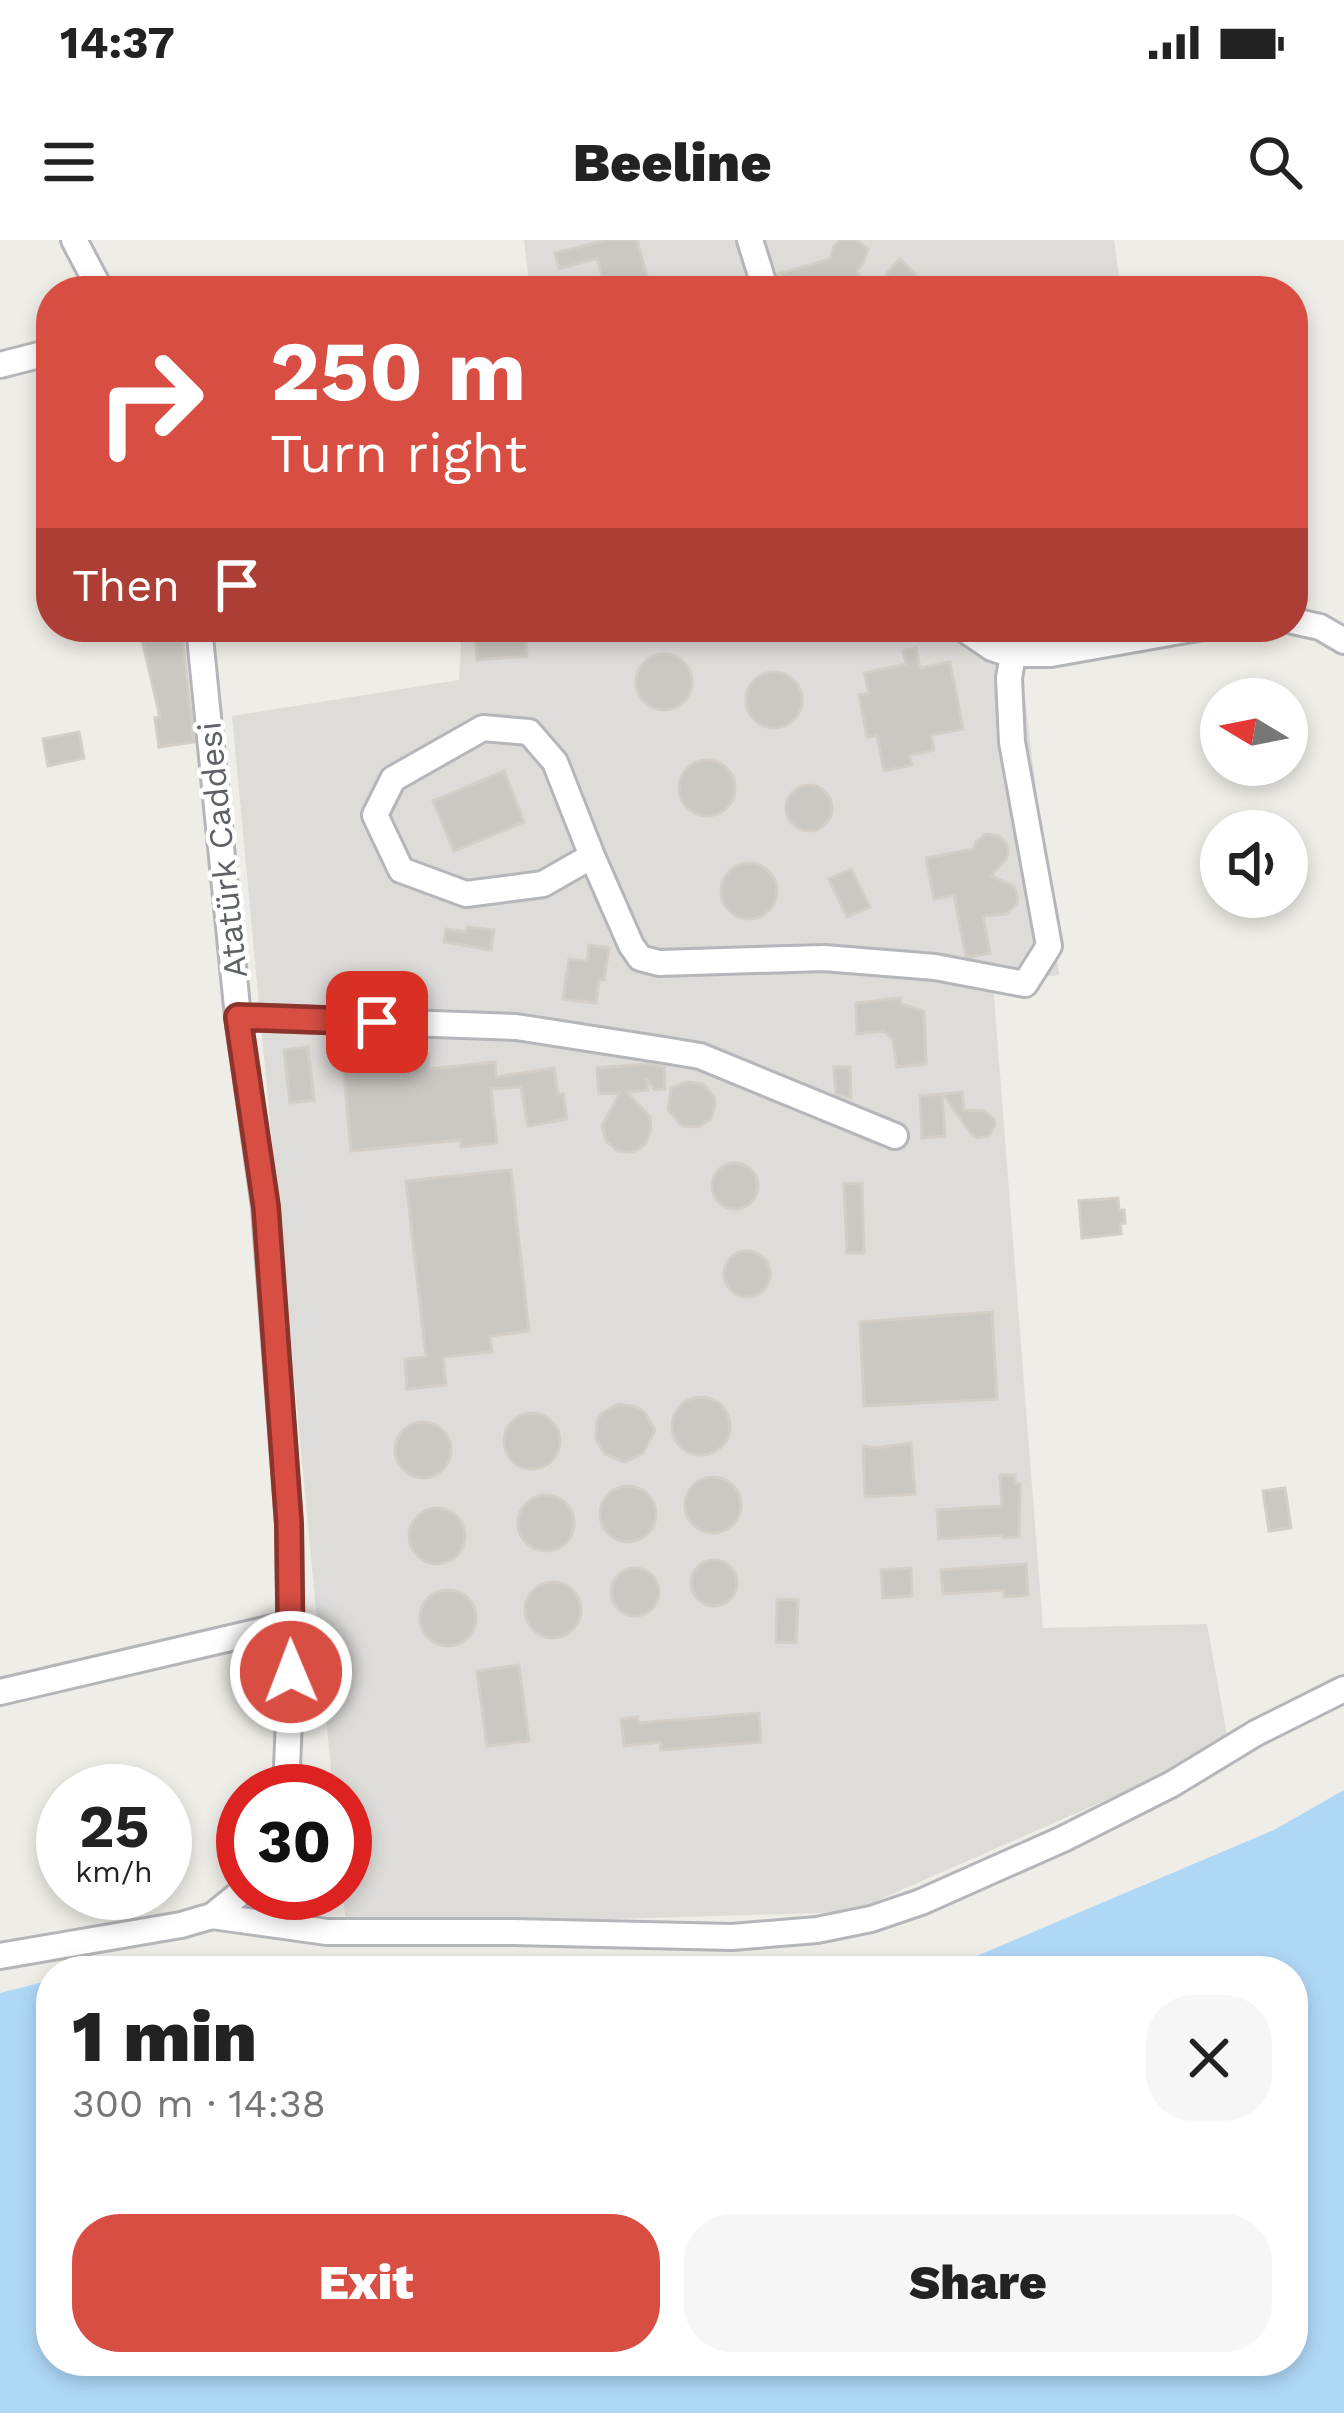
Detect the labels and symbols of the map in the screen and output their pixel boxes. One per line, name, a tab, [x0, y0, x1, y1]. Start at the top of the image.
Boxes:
north arrow	[1200, 678, 1308, 786]
street label: Atatürk Caddesi	[189, 720, 255, 980]
pin	[326, 971, 428, 1073]
position arrow	[228, 1609, 354, 1735]
speed limit sign: 30	[216, 1764, 372, 1920]

